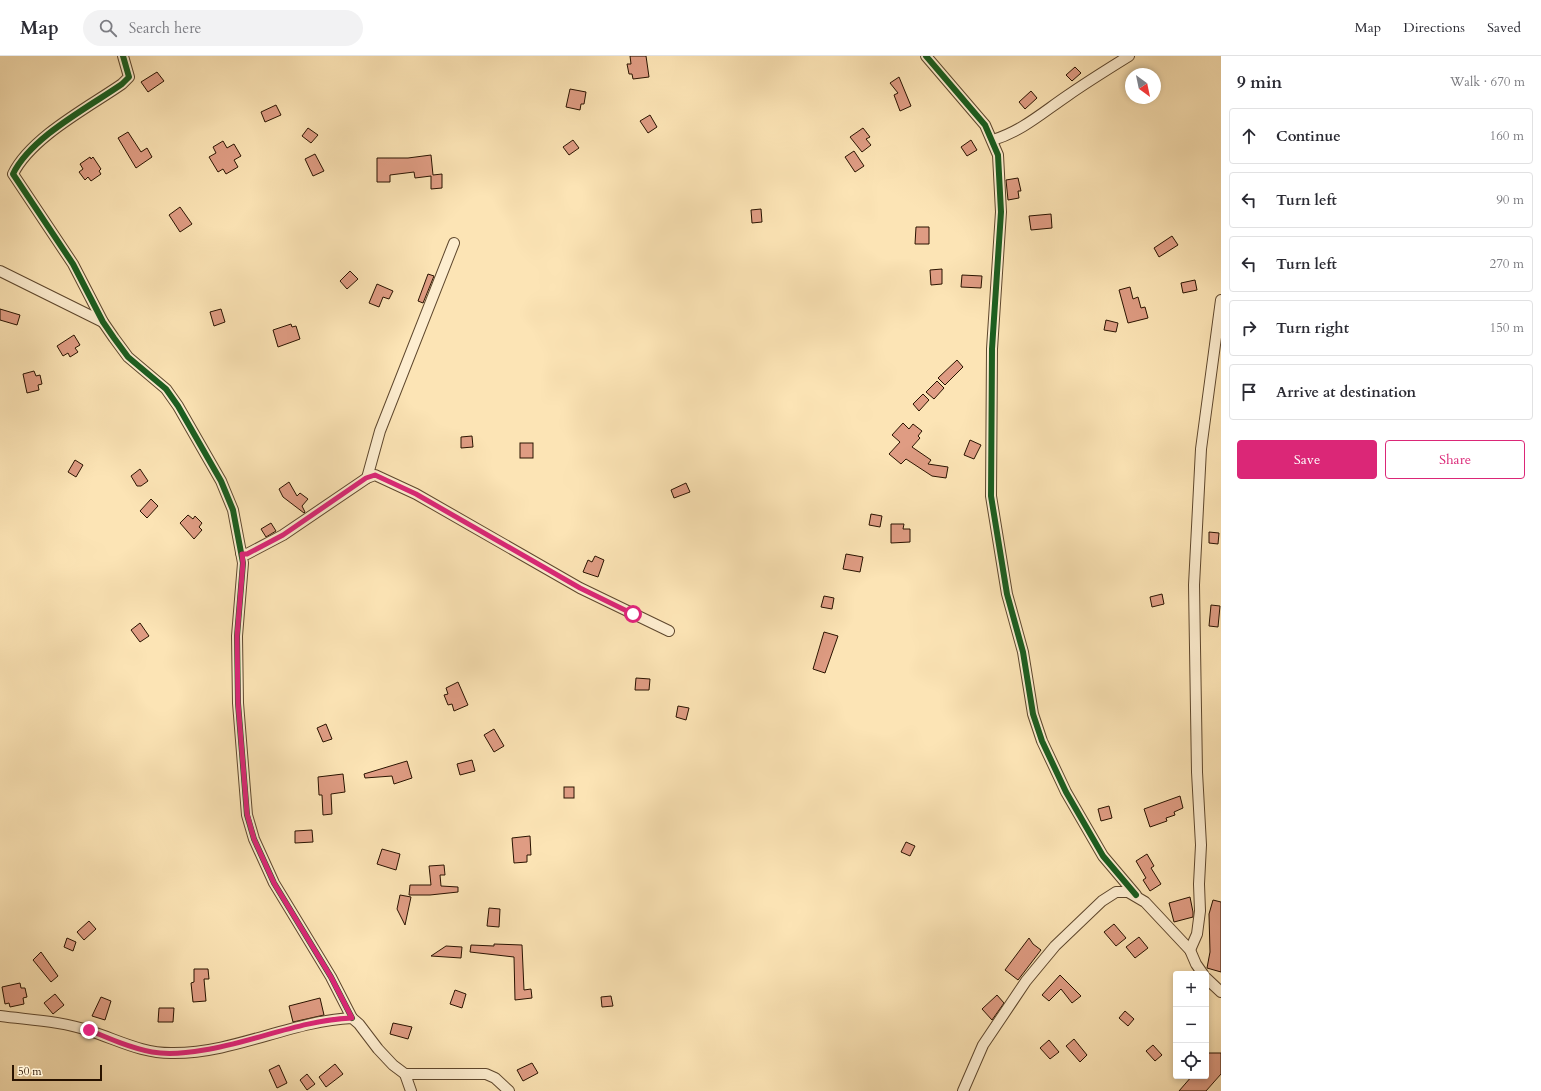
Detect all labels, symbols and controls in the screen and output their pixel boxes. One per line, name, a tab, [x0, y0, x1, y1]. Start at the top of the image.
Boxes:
search box	[83, 10, 363, 46]
text: Map	[20, 15, 59, 41]
icon: search	[97, 17, 119, 39]
text: Search here	[129, 18, 201, 38]
text: Map	[1355, 18, 1381, 37]
text: Directions	[1403, 18, 1465, 37]
text: Saved	[1487, 18, 1521, 37]
north arrow	[1125, 68, 1161, 104]
text: 9 min	[1237, 71, 1282, 94]
text: Walk · 670 m	[1450, 73, 1525, 91]
icon: ahead	[1238, 125, 1260, 147]
text: Continue	[1276, 126, 1341, 146]
text: 160 m	[1490, 127, 1524, 145]
icon: left	[1238, 189, 1260, 211]
text: Turn left	[1276, 190, 1337, 210]
text: 90 m	[1496, 191, 1524, 209]
icon: left	[1238, 253, 1260, 275]
text: Turn left	[1276, 254, 1337, 274]
text: 270 m	[1490, 255, 1524, 273]
icon: right	[1238, 317, 1260, 339]
text: Turn right	[1276, 318, 1349, 338]
text: 150 m	[1490, 319, 1524, 337]
icon: arrive	[1238, 381, 1260, 403]
text: Arrive at destination	[1276, 382, 1416, 402]
button: Save	[1237, 440, 1377, 479]
button: Share	[1385, 440, 1525, 479]
route start	[624, 605, 642, 623]
map controls	[1173, 971, 1209, 1079]
button: +	[1173, 971, 1209, 1007]
button: −	[1173, 1007, 1209, 1043]
route end	[80, 1021, 98, 1039]
button: locate	[1173, 1043, 1209, 1079]
scale bar	[12, 1063, 102, 1082]
text: 50 m	[18, 1064, 42, 1079]

